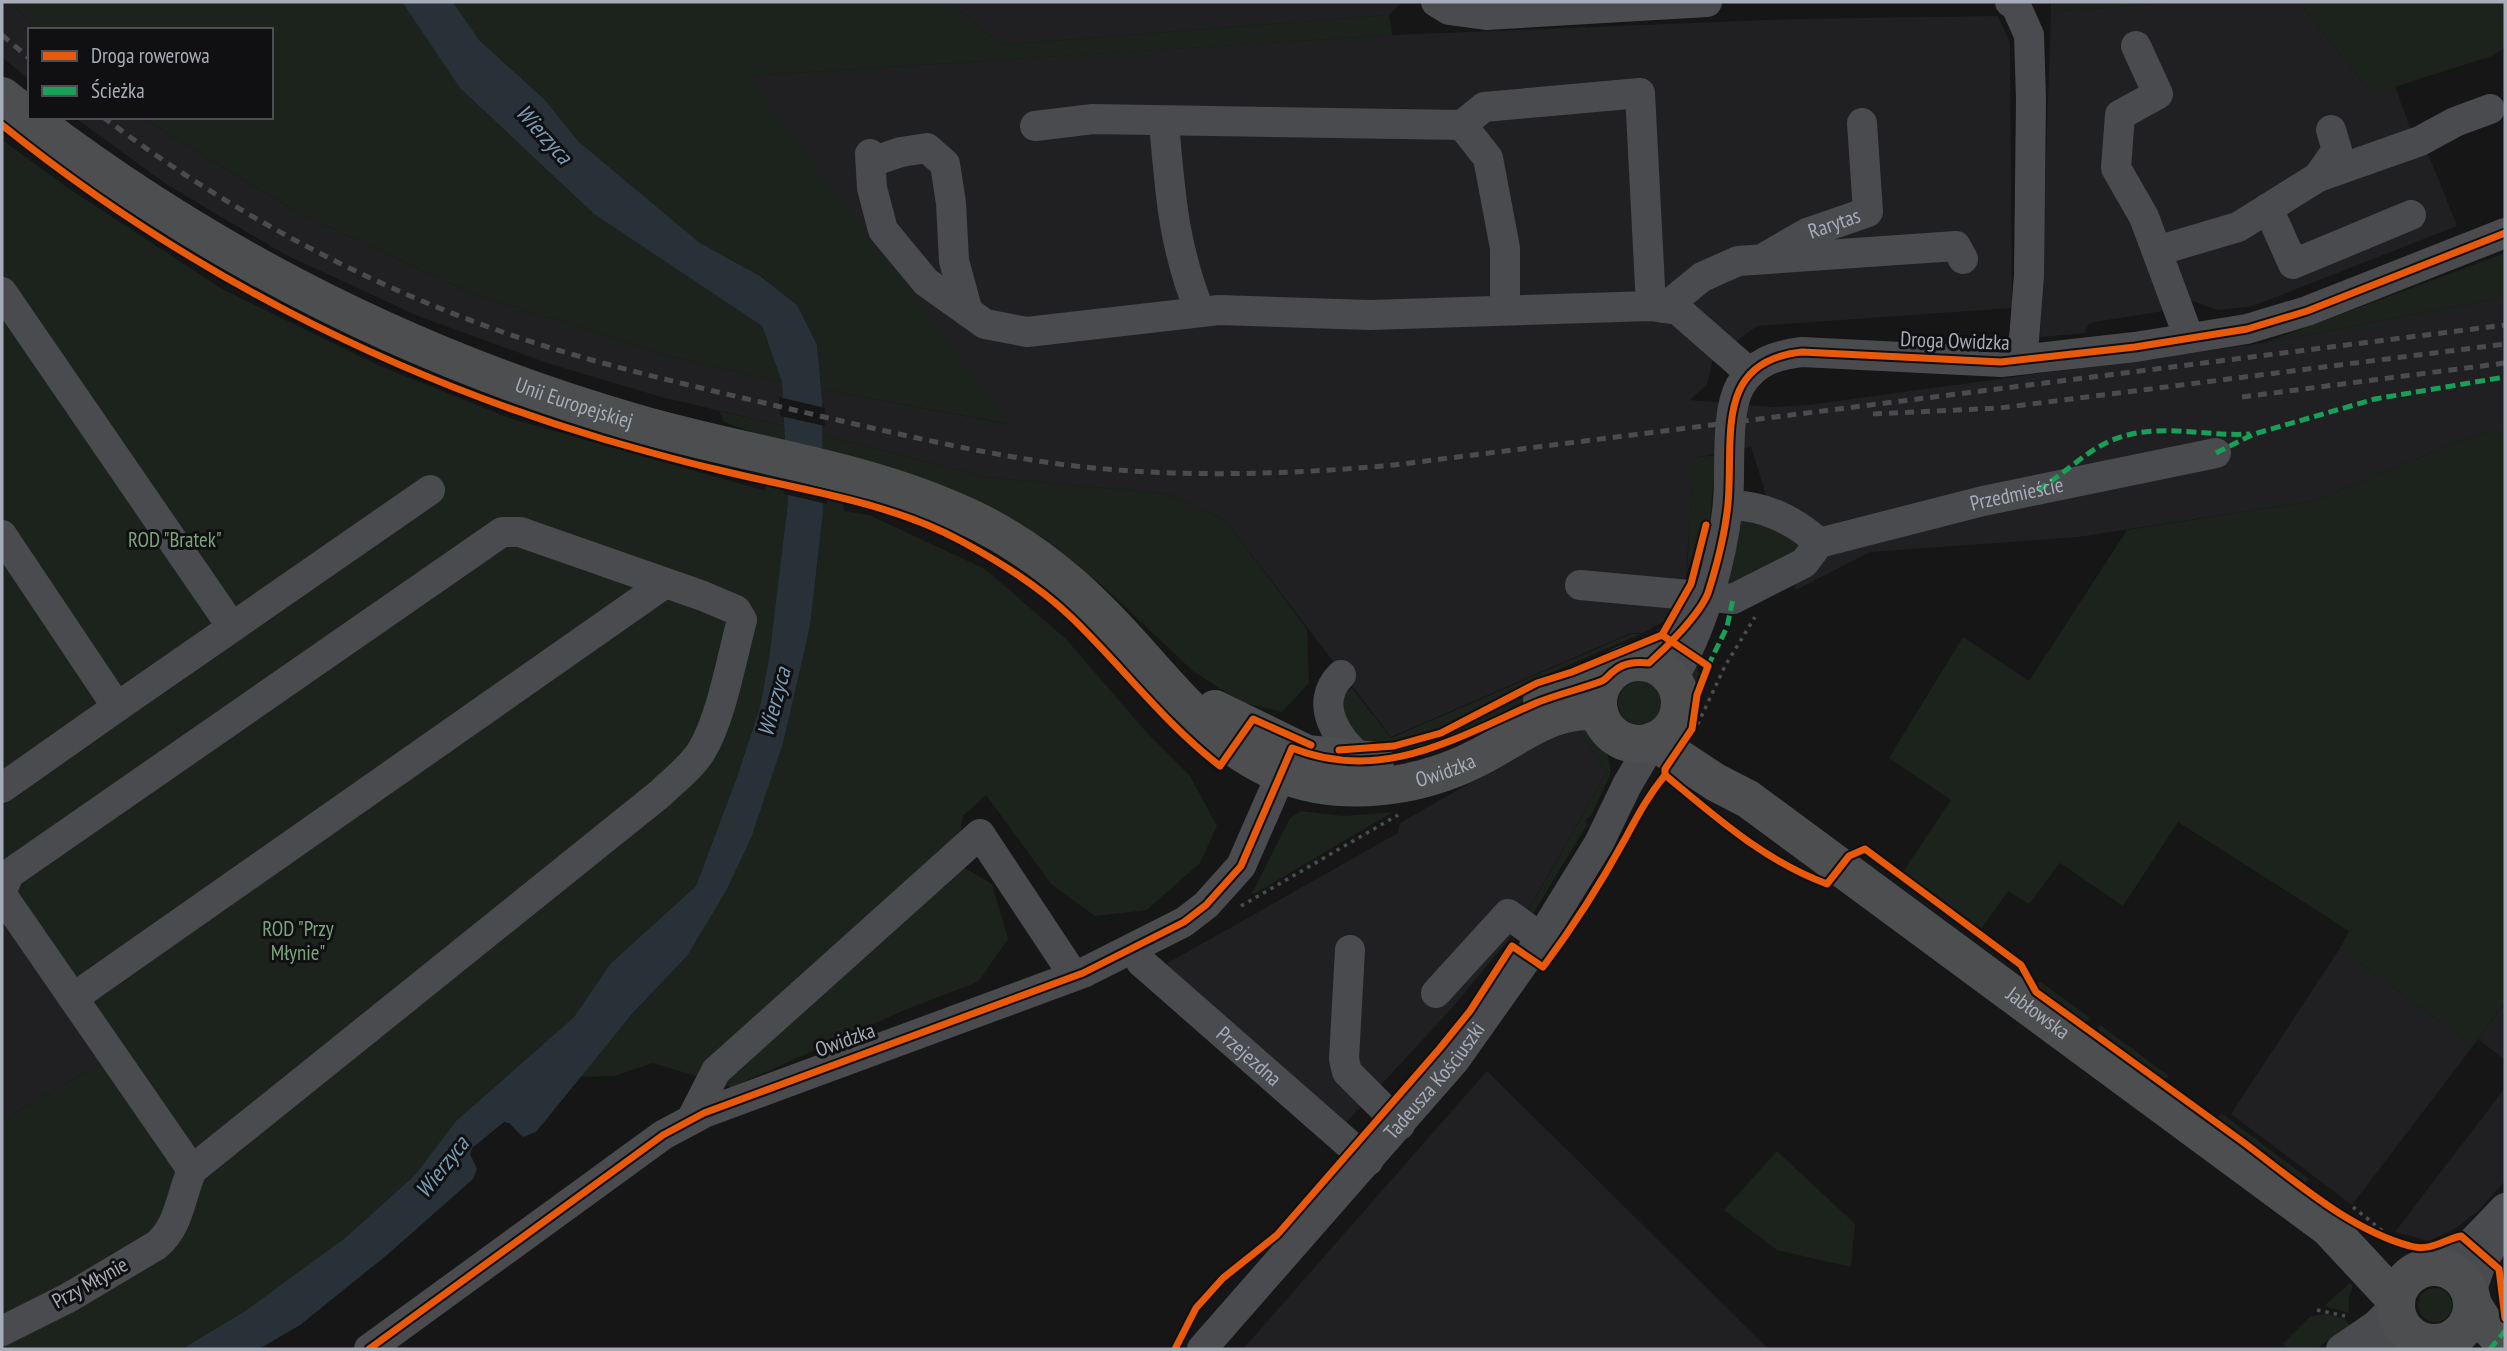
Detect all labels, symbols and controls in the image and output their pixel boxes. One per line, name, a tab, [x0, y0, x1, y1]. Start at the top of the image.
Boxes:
legend	[28, 28, 273, 119]
text: Droga rowerowa	[91, 42, 210, 69]
text: Ścieżka	[91, 77, 145, 104]
water label: Wierzyca	[510, 98, 580, 171]
street label: Rarytas	[1804, 202, 1864, 245]
street label: Droga Owidzka	[1900, 325, 2010, 356]
street label: Unii Europejskiej	[512, 371, 636, 434]
street label: Przedmieście	[1967, 471, 2066, 517]
park label: ROD "Bratek"	[128, 526, 222, 553]
water label: Wierzyca	[750, 662, 797, 740]
street label: Owidzka	[1413, 747, 1480, 793]
park label: ROD "Przy Młynie"	[262, 915, 334, 966]
street label: Jabłowska	[2000, 980, 2076, 1045]
street label: Owidzka	[811, 1016, 878, 1063]
street label: Tadeusza Kościuszki	[1378, 1017, 1491, 1145]
street label: Przejezdna	[1211, 1020, 1287, 1092]
water label: Wierzyca	[408, 1129, 476, 1203]
street label: Przy Młynie	[47, 1251, 132, 1314]

